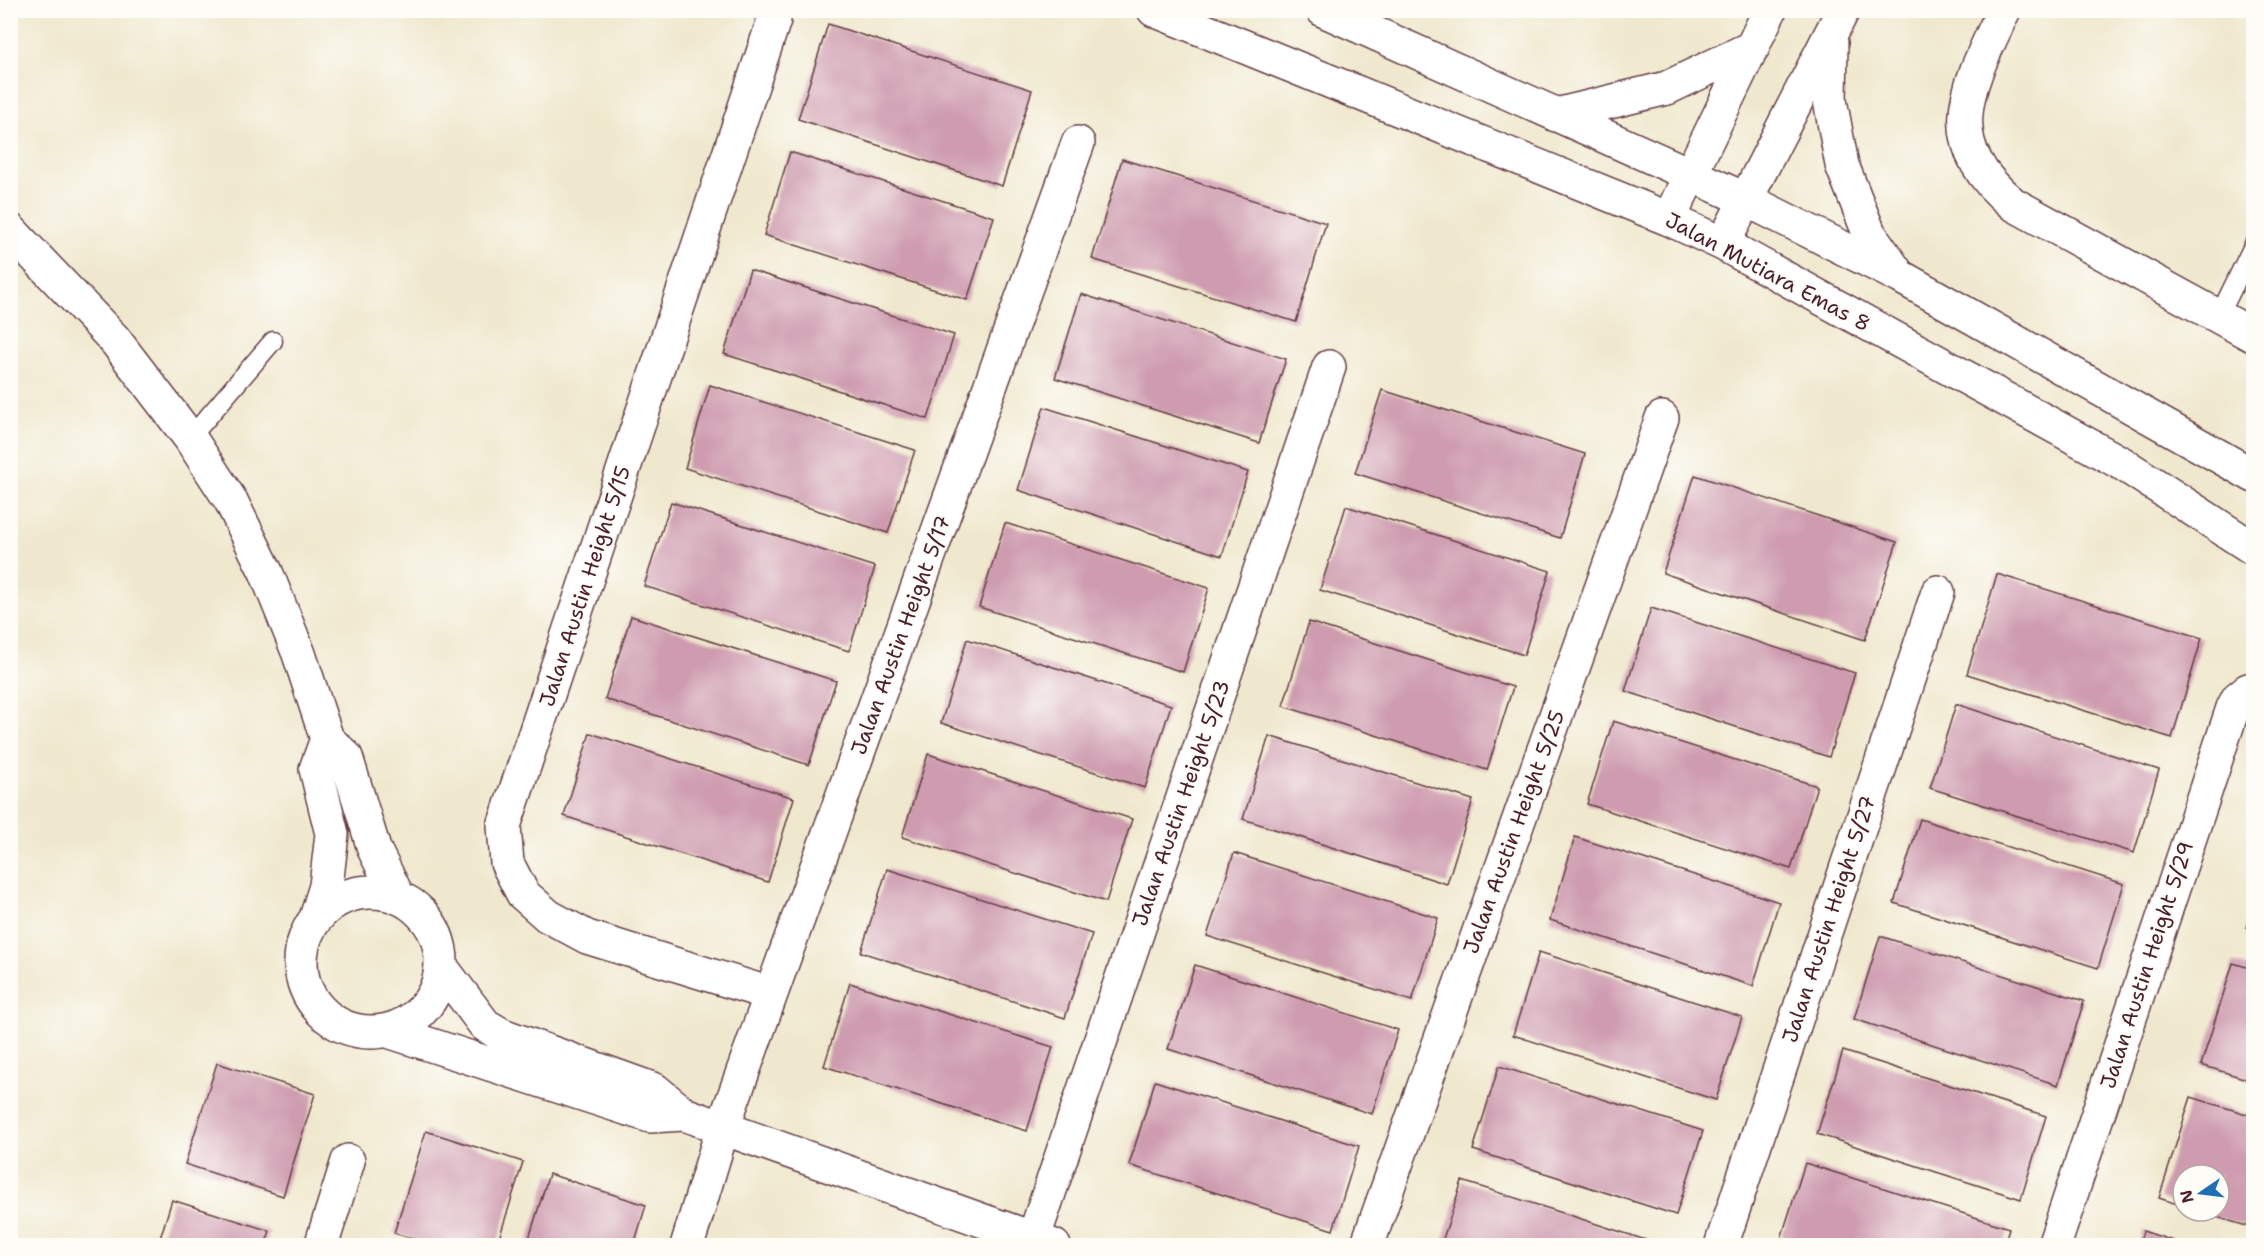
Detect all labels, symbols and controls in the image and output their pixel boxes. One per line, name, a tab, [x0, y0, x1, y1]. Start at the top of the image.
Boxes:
street label: Jalan Mutiara Emas 8	[1661, 206, 1875, 338]
street label: Jalan Austin Height 5/15	[533, 462, 637, 710]
street label: Jalan Austin Height 5/17	[845, 511, 957, 759]
street label: Jalan Austin Height 5/23	[1126, 676, 1236, 930]
street label: Jalan Austin Height 5/25	[1457, 706, 1571, 958]
street label: Jalan Austin Height 5/27	[1776, 792, 1882, 1046]
street label: Jalan Austin Height 5/29	[2094, 838, 2200, 1092]
north arrow	[2171, 1163, 2231, 1223]
text: N	[2175, 1188, 2199, 1205]

